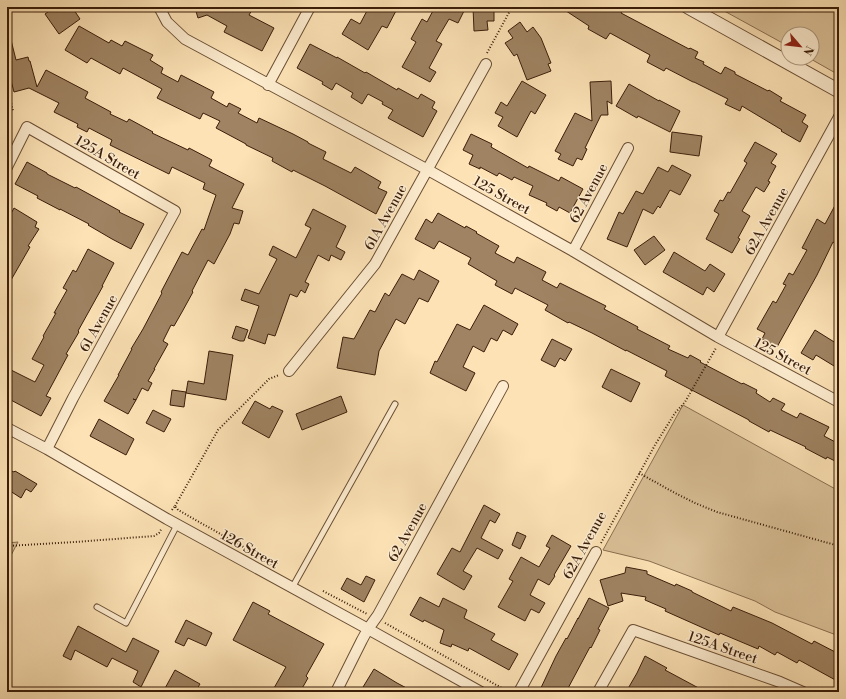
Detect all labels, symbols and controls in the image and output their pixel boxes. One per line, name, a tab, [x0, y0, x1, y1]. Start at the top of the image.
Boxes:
north arrow	[780, 26, 820, 66]
text: N	[800, 43, 816, 58]
street label: 125A Street	[72, 132, 143, 184]
street label: 62 Avenue	[566, 160, 612, 227]
street label: 125 Street	[470, 173, 533, 219]
street label: 61A Avenue	[360, 181, 411, 254]
street label: 62A Avenue	[741, 184, 793, 259]
street label: 61 Avenue	[76, 292, 122, 355]
street label: 125 Street	[751, 334, 815, 380]
street label: 62 Avenue	[384, 499, 432, 565]
street label: 62A Avenue	[559, 508, 611, 583]
street label: 126 Street	[217, 527, 282, 573]
street label: 125A Street	[685, 628, 760, 668]

